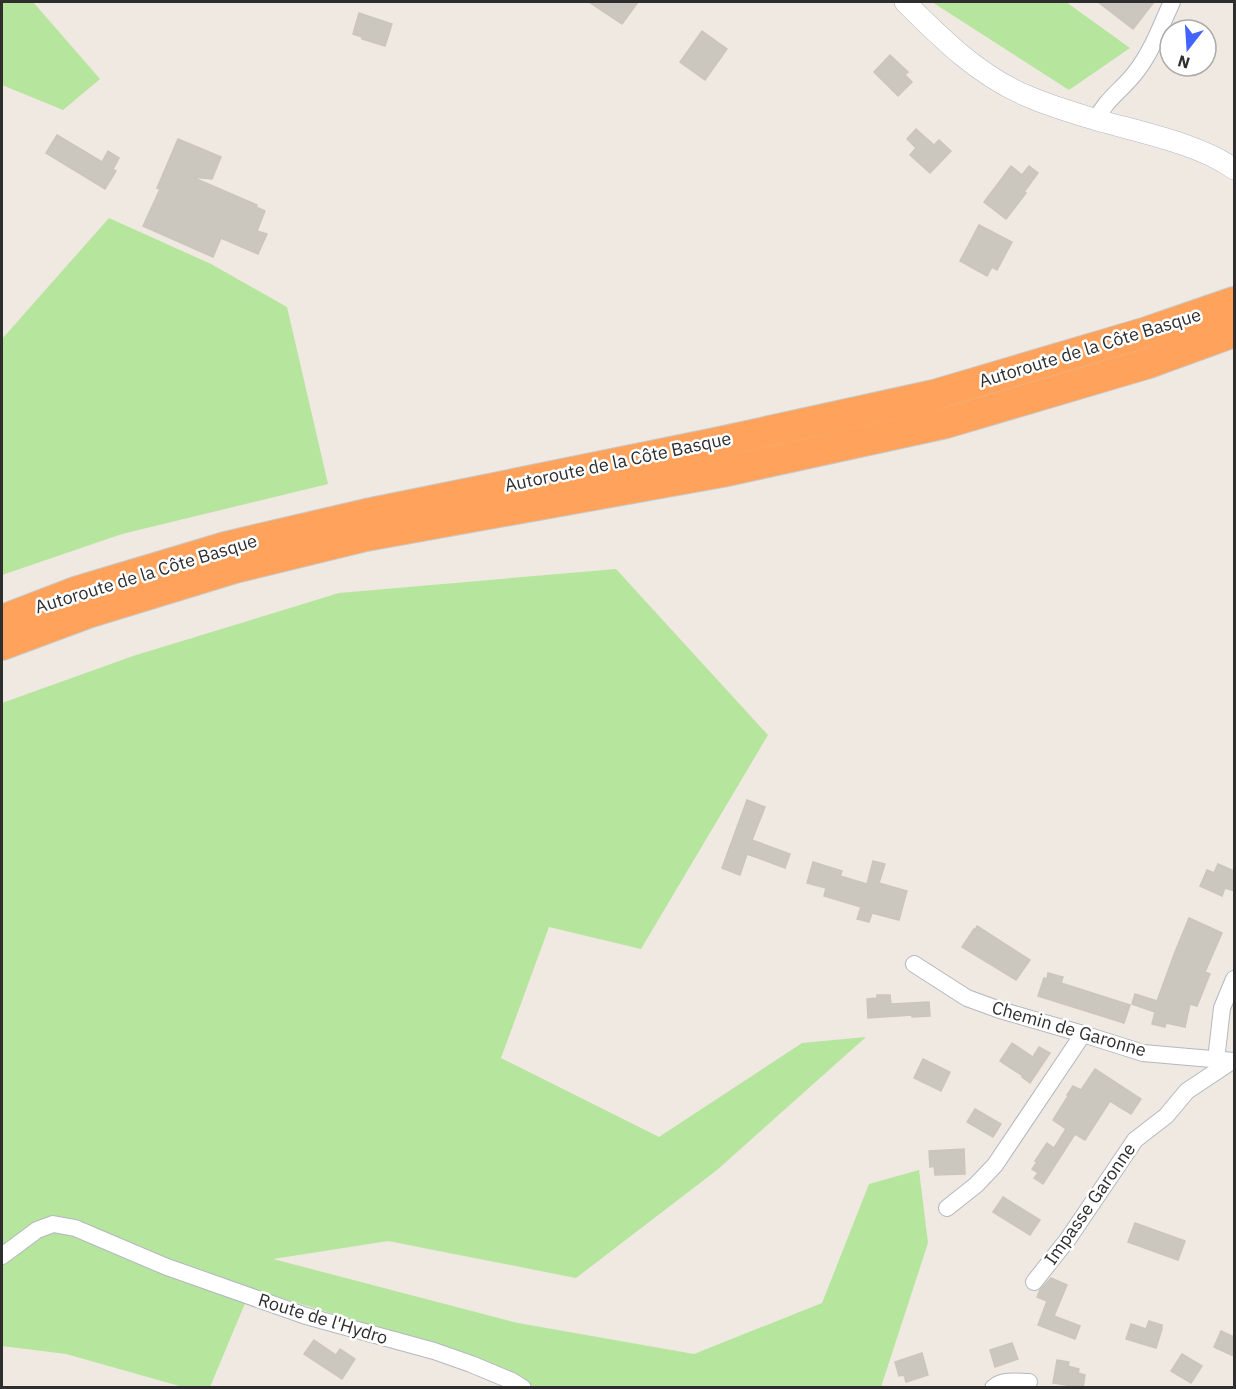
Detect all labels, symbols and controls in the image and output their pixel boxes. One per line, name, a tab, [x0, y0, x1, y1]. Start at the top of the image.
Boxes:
north arrow	[1158, 18, 1218, 78]
text: N	[1175, 51, 1192, 74]
street label: Autoroute de la Côte Basque	[976, 303, 1204, 392]
street label: Autoroute de la Côte Basque	[503, 426, 733, 497]
street label: Autoroute de la Côte Basque	[32, 529, 260, 618]
street label: Chemin de Garonne	[989, 995, 1149, 1062]
street label: Impasse Garonne	[1039, 1138, 1140, 1269]
street label: Route de l'Hydro	[256, 1288, 391, 1349]

